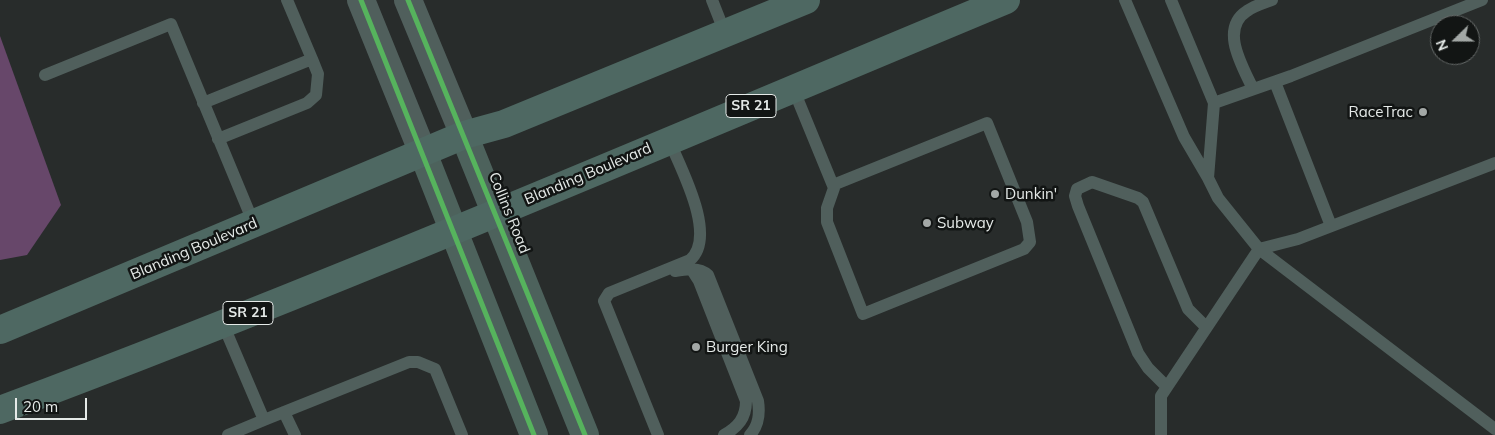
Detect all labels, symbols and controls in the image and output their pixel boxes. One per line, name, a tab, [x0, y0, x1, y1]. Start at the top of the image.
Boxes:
north arrow	[1430, 15, 1480, 65]
text: N	[1432, 37, 1452, 54]
road number: SR 21	[726, 94, 776, 118]
place label: RaceTrac	[1349, 103, 1413, 121]
marker: RaceTrac	[1417, 106, 1429, 118]
street label: Blanding Boulevard	[522, 139, 654, 209]
street label: Collins Road	[485, 170, 533, 256]
place label: Dunkin'	[1005, 185, 1057, 203]
marker: Dunkin'	[989, 188, 1001, 200]
street label: Blanding Boulevard	[128, 214, 260, 284]
place label: Subway	[937, 214, 994, 232]
marker: Subway	[921, 217, 933, 229]
road number: SR 21	[223, 302, 273, 324]
place label: Burger King	[706, 338, 788, 356]
marker: Burger King	[690, 341, 702, 353]
scale bar	[18, 388, 90, 420]
text: 20 m	[23, 397, 58, 416]

